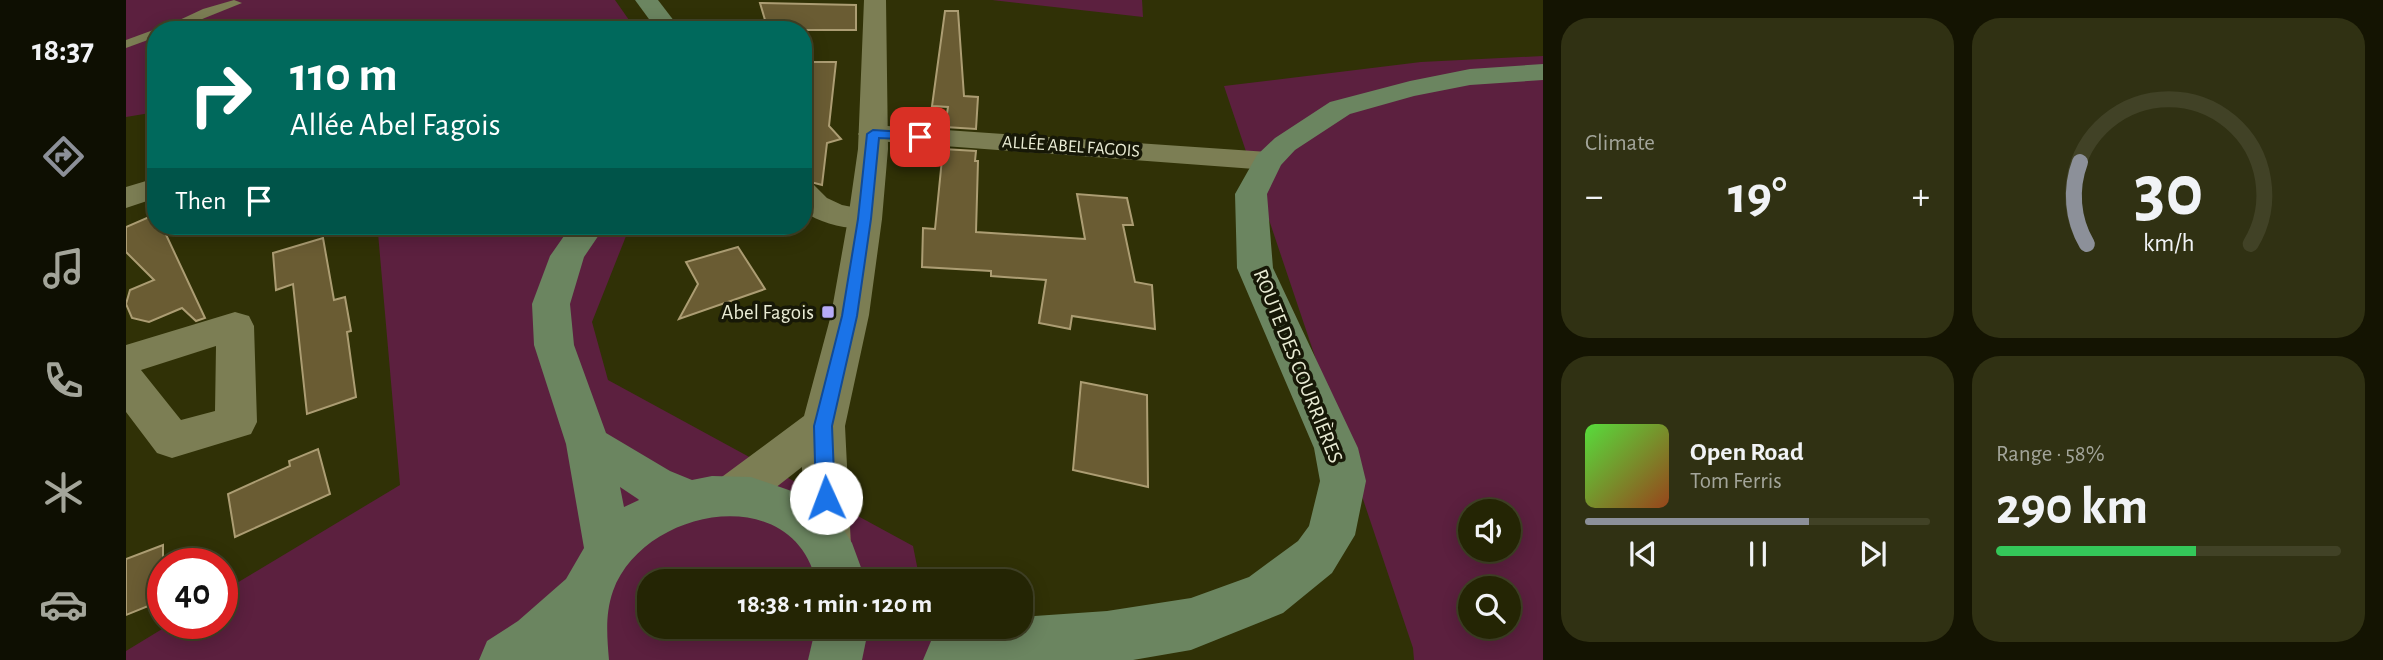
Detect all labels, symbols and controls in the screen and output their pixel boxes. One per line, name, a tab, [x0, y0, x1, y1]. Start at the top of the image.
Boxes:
text: 18:37	[32, 34, 94, 66]
icon: right	[175, 49, 266, 140]
text: 110 m	[290, 51, 398, 100]
pin	[890, 107, 950, 167]
text: Allée Abel Fagois	[290, 109, 501, 141]
icon: arrive	[901, 118, 939, 156]
street label: ALLÉE ABEL FAGOIS	[1002, 130, 1141, 161]
icon: directions	[39, 132, 88, 181]
text: Climate	[1585, 132, 1655, 155]
text: 30	[2134, 156, 2203, 229]
text: 19°	[1728, 170, 1787, 222]
text: −	[1585, 178, 1603, 216]
text: +	[1912, 178, 1930, 216]
icon: arrive	[240, 182, 278, 220]
text: Then	[175, 188, 226, 214]
text: km/h	[2143, 231, 2194, 256]
icon: music	[39, 244, 88, 293]
street label: ROUTE DES COURRIÈRES	[1249, 265, 1348, 466]
place label: Abel Fagois	[721, 302, 814, 323]
marker: Abel Fagois	[820, 304, 836, 320]
icon: phone	[39, 356, 88, 405]
text: Open Road	[1690, 439, 1804, 465]
text: Range · 58%	[1996, 443, 2105, 466]
position arrow	[789, 461, 863, 535]
icon: climate	[39, 468, 88, 517]
text: Tom Ferris	[1690, 470, 1782, 493]
text: 290 km	[1996, 481, 2148, 533]
map controls	[1458, 499, 1521, 639]
button: sound	[1458, 499, 1521, 562]
icon: previous	[1624, 535, 1662, 573]
icon: pause	[1739, 535, 1777, 573]
icon: next	[1854, 535, 1892, 573]
speed limit sign: 40	[147, 548, 238, 639]
button: search	[1458, 576, 1521, 639]
icon: car	[39, 580, 88, 629]
text: 18:38 · 1 min · 120 m	[738, 591, 932, 617]

